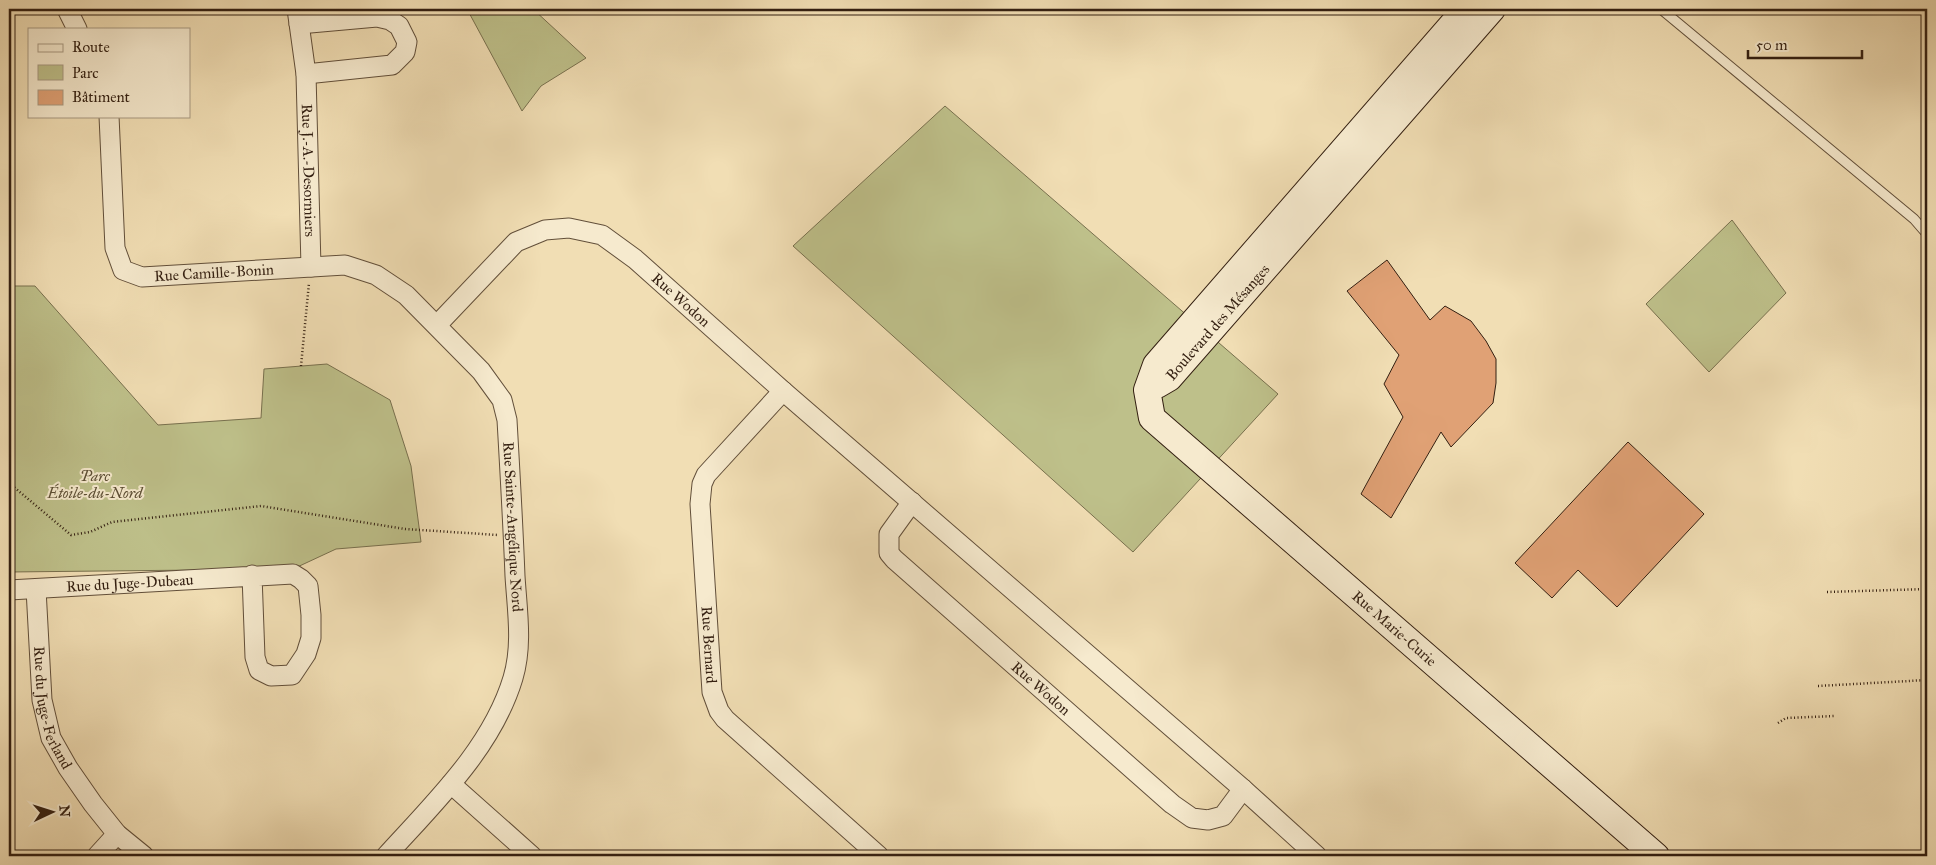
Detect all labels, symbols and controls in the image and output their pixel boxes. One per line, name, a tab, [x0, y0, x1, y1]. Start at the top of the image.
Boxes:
legend	[28, 28, 190, 118]
scale bar	[1748, 28, 1862, 60]
text: 50 m	[1756, 36, 1788, 54]
text: Route	[72, 38, 110, 56]
text: Parc	[72, 64, 99, 82]
text: Bâtiment	[72, 88, 131, 106]
street label: Rue J.-A.-Desormiers	[297, 104, 319, 237]
street label: Rue Camille-Bonin	[154, 260, 274, 285]
street label: Boulevard des Mésanges	[1162, 260, 1273, 384]
street label: Rue Wodon	[648, 269, 714, 331]
street label: Rue Sainte-Angélique Nord	[499, 441, 527, 613]
park label: Parc Étoile-du-Nord	[46, 467, 144, 502]
street label: Rue du Juge-Dubeau	[66, 571, 194, 596]
street label: Rue Marie-Curie	[1348, 587, 1440, 670]
street label: Rue Bernard	[698, 606, 720, 684]
street label: Rue du Juge-Ferland	[30, 646, 76, 773]
street label: Rue Wodon	[1008, 658, 1074, 719]
north arrow	[28, 788, 78, 838]
text: N	[56, 805, 73, 818]

